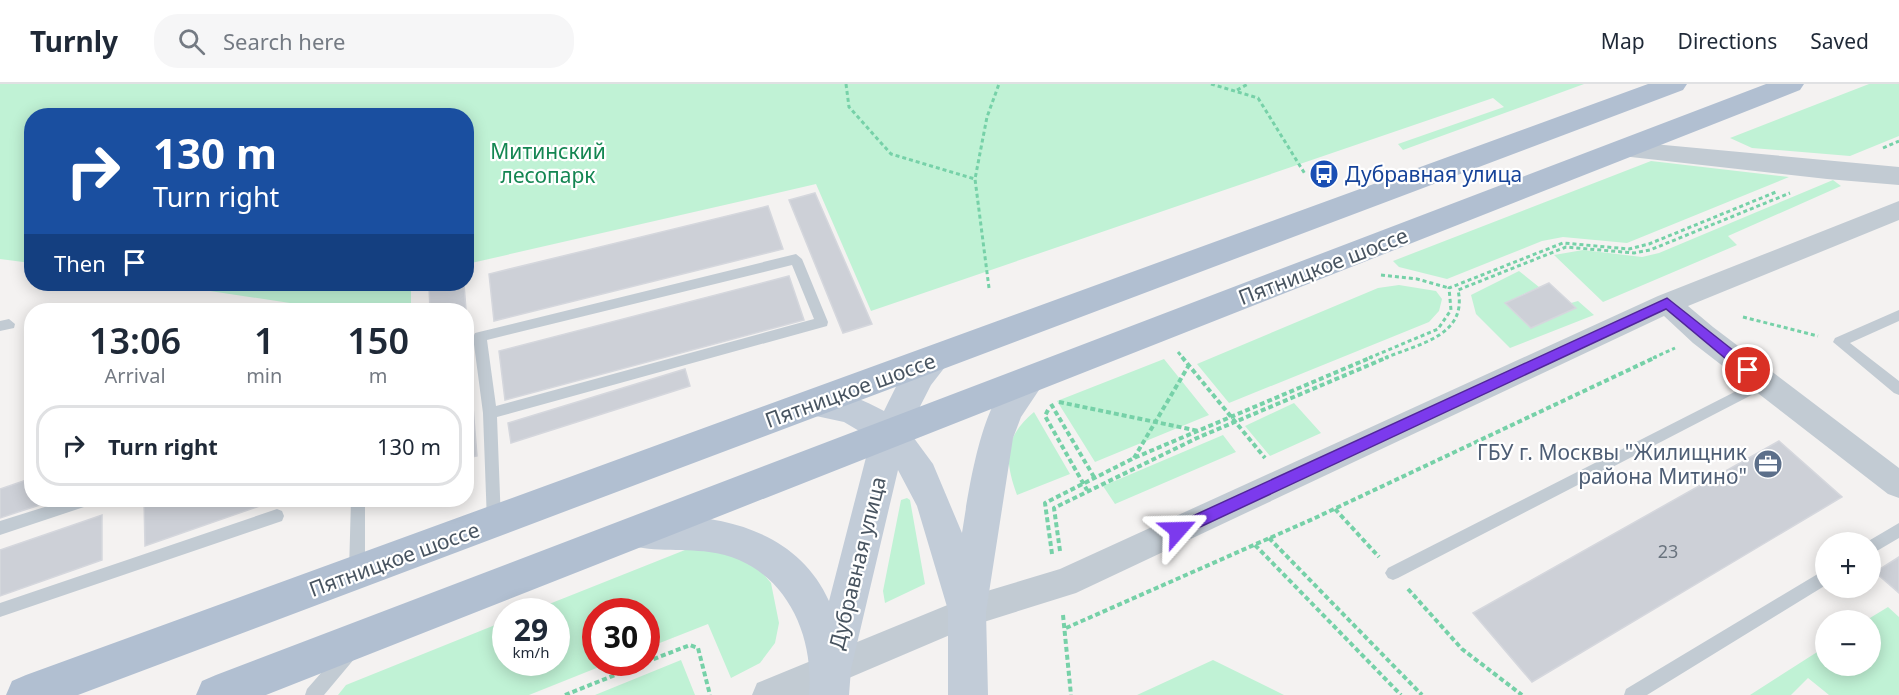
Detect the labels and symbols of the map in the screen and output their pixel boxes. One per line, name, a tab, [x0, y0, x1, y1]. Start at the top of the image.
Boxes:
park label: Митинский лесопарк	[490, 137, 606, 189]
bus stop icon: Дубравная улица	[1308, 158, 1340, 190]
place label: Дубравная улица	[1345, 160, 1522, 188]
street label: Пятницкое шоссе	[1234, 221, 1412, 311]
pin	[1722, 344, 1773, 395]
street label: Пятницкое шоссе	[761, 346, 939, 434]
place label: ГБУ г. Москвы "Жилищник района Митино"	[1477, 438, 1747, 490]
office icon: ГБУ г. Москвы "Жилищник района Митино"	[1752, 448, 1784, 480]
street label: Дубравная улица	[822, 474, 892, 652]
position arrow	[1146, 498, 1210, 562]
street label: Пятницкое шоссе	[305, 515, 483, 603]
house number: 23	[1658, 539, 1678, 563]
speed limit sign: 30	[582, 598, 660, 676]

